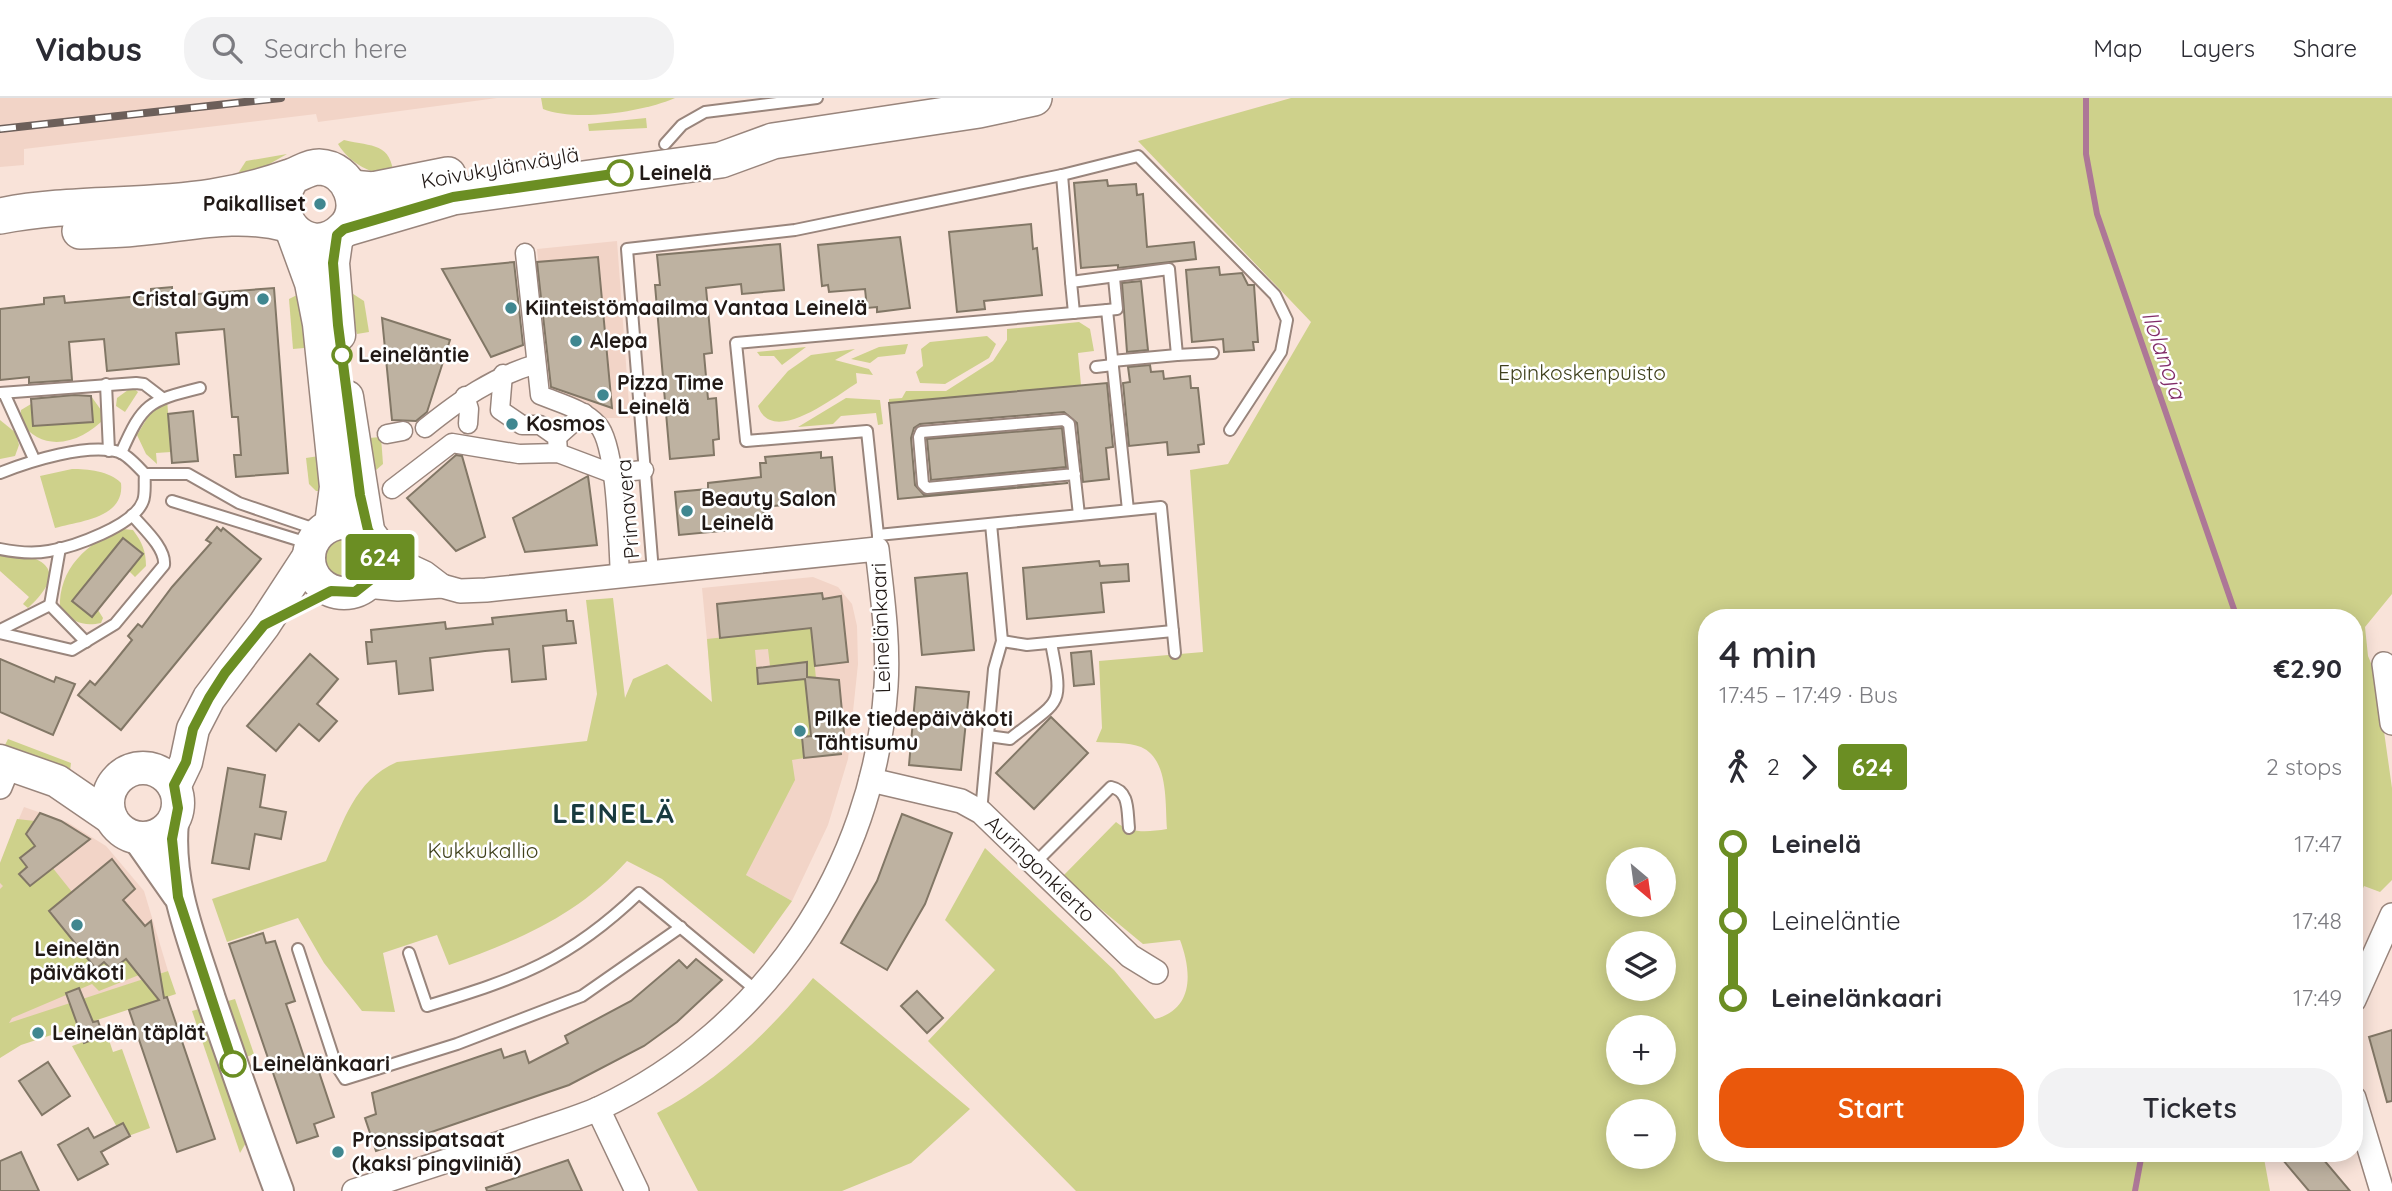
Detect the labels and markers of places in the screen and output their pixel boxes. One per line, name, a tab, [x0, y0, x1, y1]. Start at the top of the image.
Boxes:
place label: Leinelä	[639, 159, 712, 185]
marker: Leinelä	[607, 160, 633, 186]
place label: Paikalliset	[203, 190, 306, 216]
marker: Paikalliset	[312, 196, 328, 212]
place label: Cristal Gym	[132, 285, 249, 311]
marker: Cristal Gym	[255, 291, 271, 307]
place label: Kiinteistömaailma Vantaa Leinelä	[525, 294, 867, 320]
marker: Kiinteistömaailma Vantaa Leinelä	[503, 300, 519, 316]
place label: Alepa	[590, 327, 648, 353]
marker: Alepa	[568, 333, 584, 349]
place label: Leineläntie	[358, 341, 469, 367]
marker: Leineläntie	[332, 345, 352, 365]
place label: Pizza Time Leinelä	[617, 369, 724, 419]
marker: Pizza Time Leinelä	[595, 387, 611, 403]
place label: Kosmos	[526, 410, 605, 436]
marker: Kosmos	[504, 416, 520, 432]
place label: Beauty Salon Leinelä	[701, 485, 836, 535]
marker: Beauty Salon Leinelä	[679, 503, 695, 519]
place label: Pilke tiedepäiväkoti Tähtisumu	[814, 705, 1013, 755]
marker: Pilke tiedepäiväkoti Tähtisumu	[792, 723, 808, 739]
marker: Leinelän päiväkoti	[69, 917, 85, 933]
place label: Leinelän päiväkoti	[30, 935, 124, 985]
place label: Leinelän täplät	[52, 1019, 206, 1045]
marker: Leinelän täplät	[30, 1025, 46, 1041]
place label: Leinelänkaari	[252, 1050, 390, 1076]
marker: Leinelänkaari	[220, 1051, 246, 1077]
place label: Pronssipatsaat (kaksi pingviiniä)	[352, 1126, 521, 1176]
marker: Pronssipatsaat (kaksi pingviiniä)	[330, 1144, 346, 1160]

